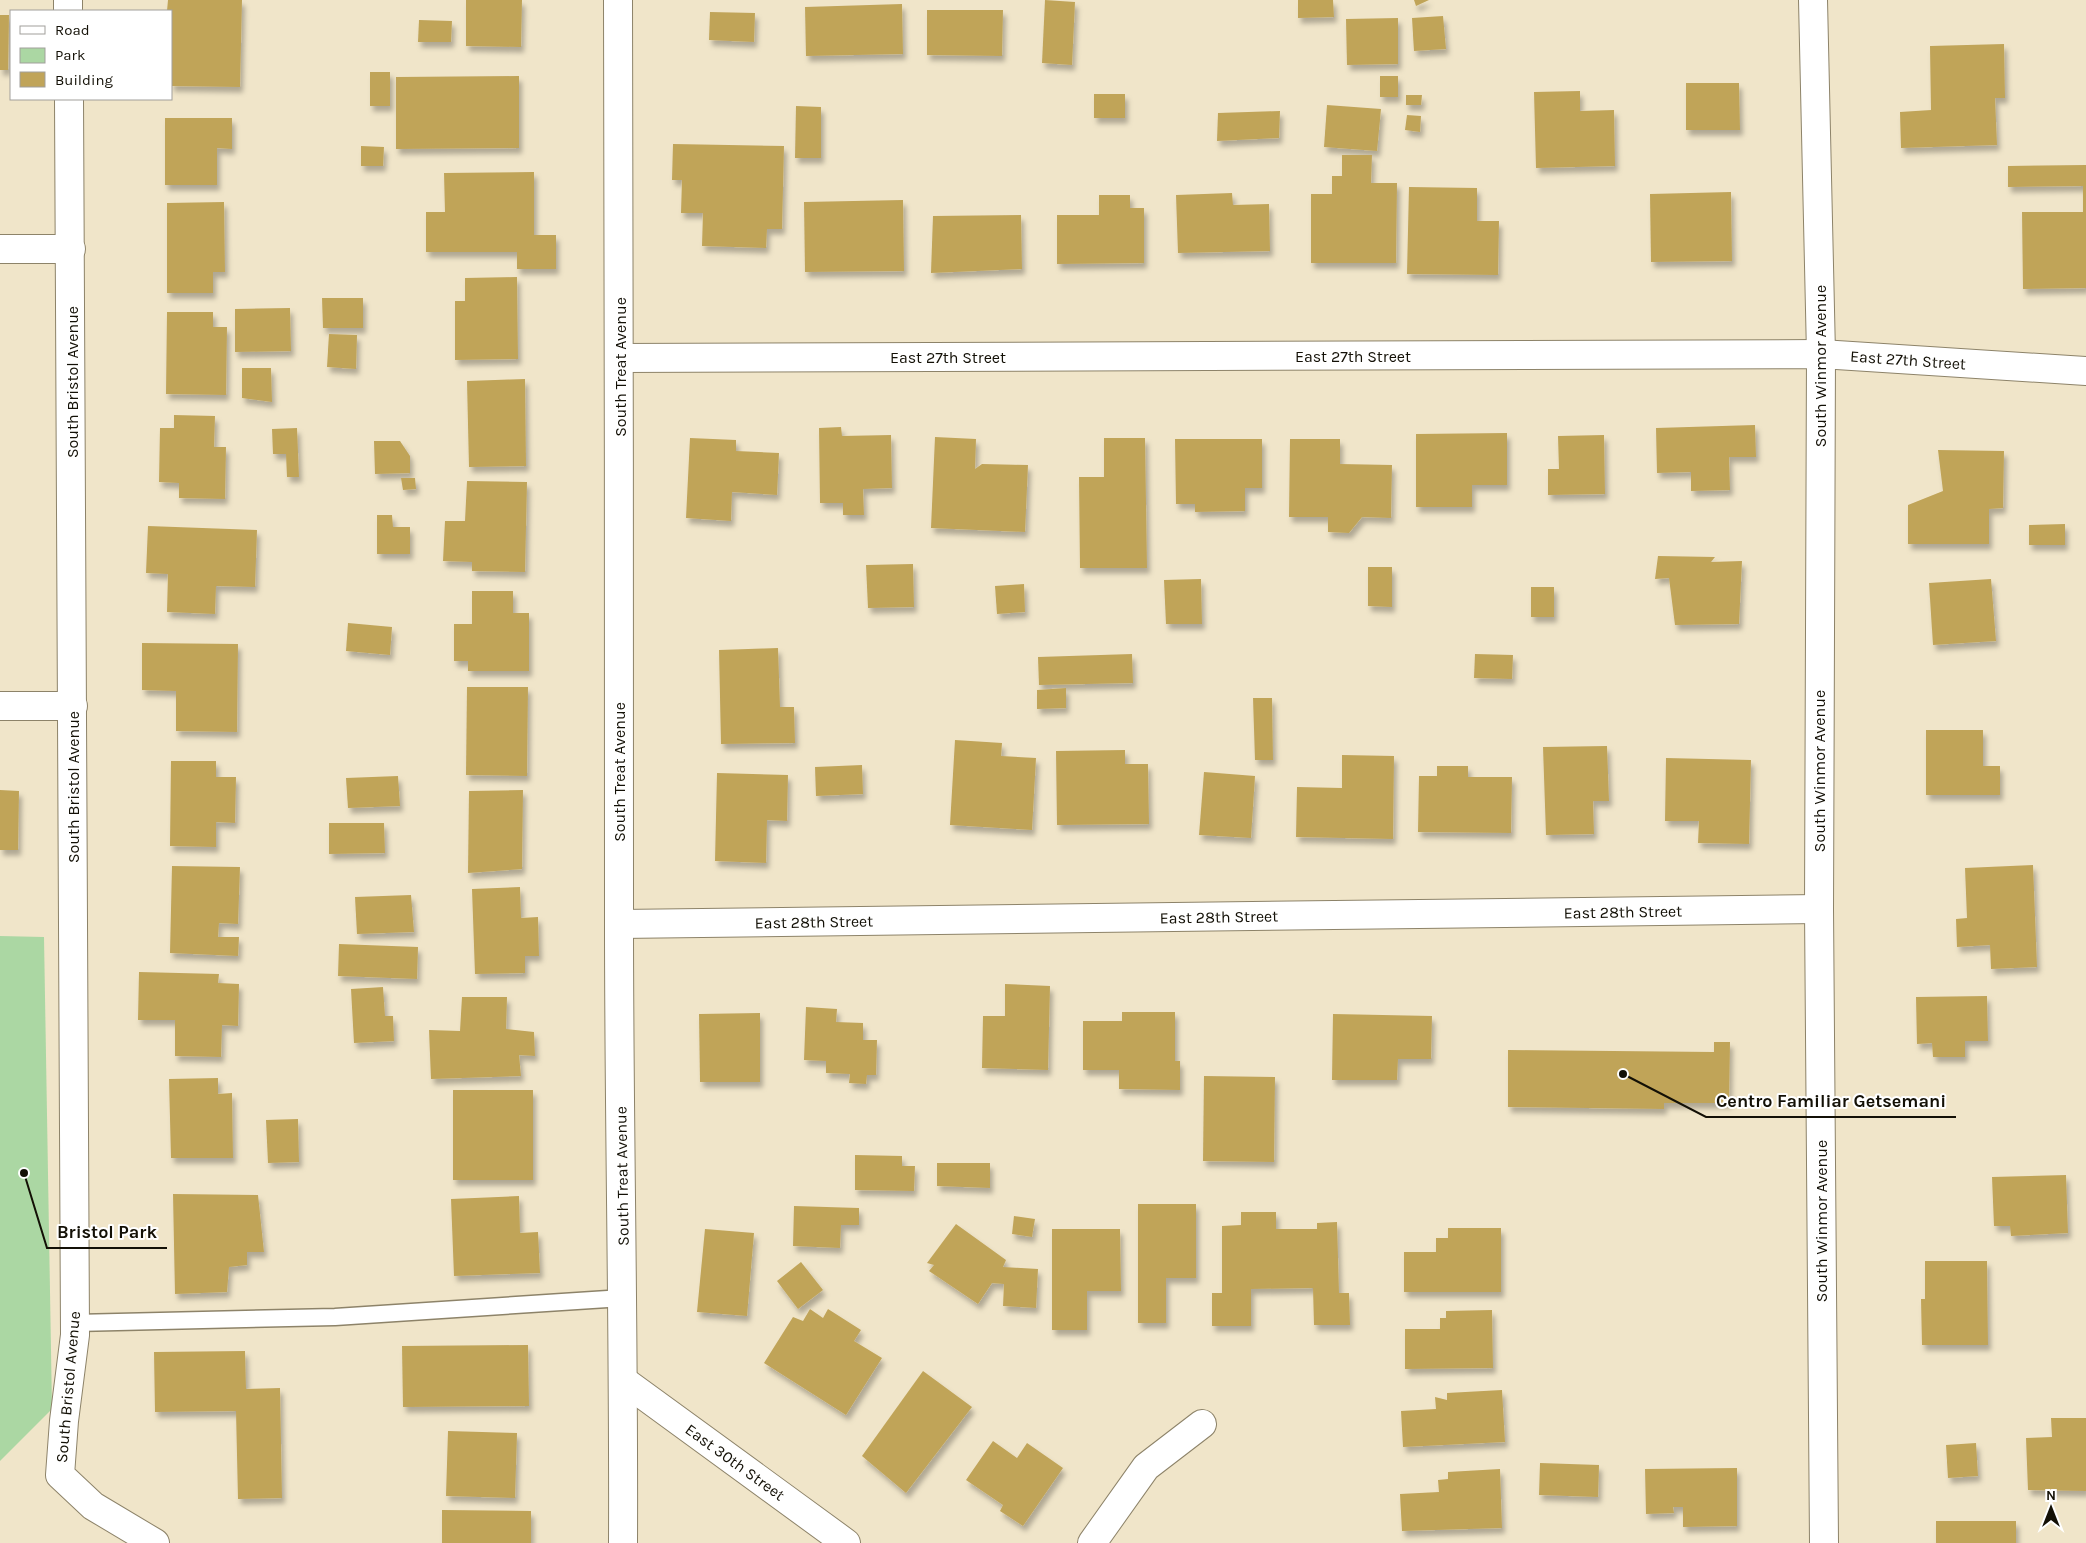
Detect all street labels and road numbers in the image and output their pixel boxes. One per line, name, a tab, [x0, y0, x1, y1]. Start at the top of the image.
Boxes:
street label: South Winmor Avenue	[1811, 285, 1830, 447]
street label: South Treat Avenue	[611, 297, 630, 437]
street label: South Bristol Avenue	[63, 306, 82, 458]
street label: East 27th Street	[1849, 346, 1967, 374]
street label: East 27th Street	[1295, 347, 1411, 366]
street label: East 27th Street	[890, 348, 1006, 367]
street label: South Winmor Avenue	[1810, 690, 1829, 852]
street label: South Treat Avenue	[610, 702, 629, 842]
street label: South Bristol Avenue	[64, 711, 83, 863]
street label: East 28th Street	[1564, 901, 1682, 923]
street label: East 28th Street	[1160, 906, 1278, 928]
street label: East 28th Street	[755, 911, 873, 933]
street label: South Treat Avenue	[611, 1106, 633, 1246]
street label: South Winmor Avenue	[1812, 1140, 1831, 1302]
street label: South Bristol Avenue	[52, 1310, 84, 1464]
street label: East 30th Street	[682, 1420, 788, 1504]

